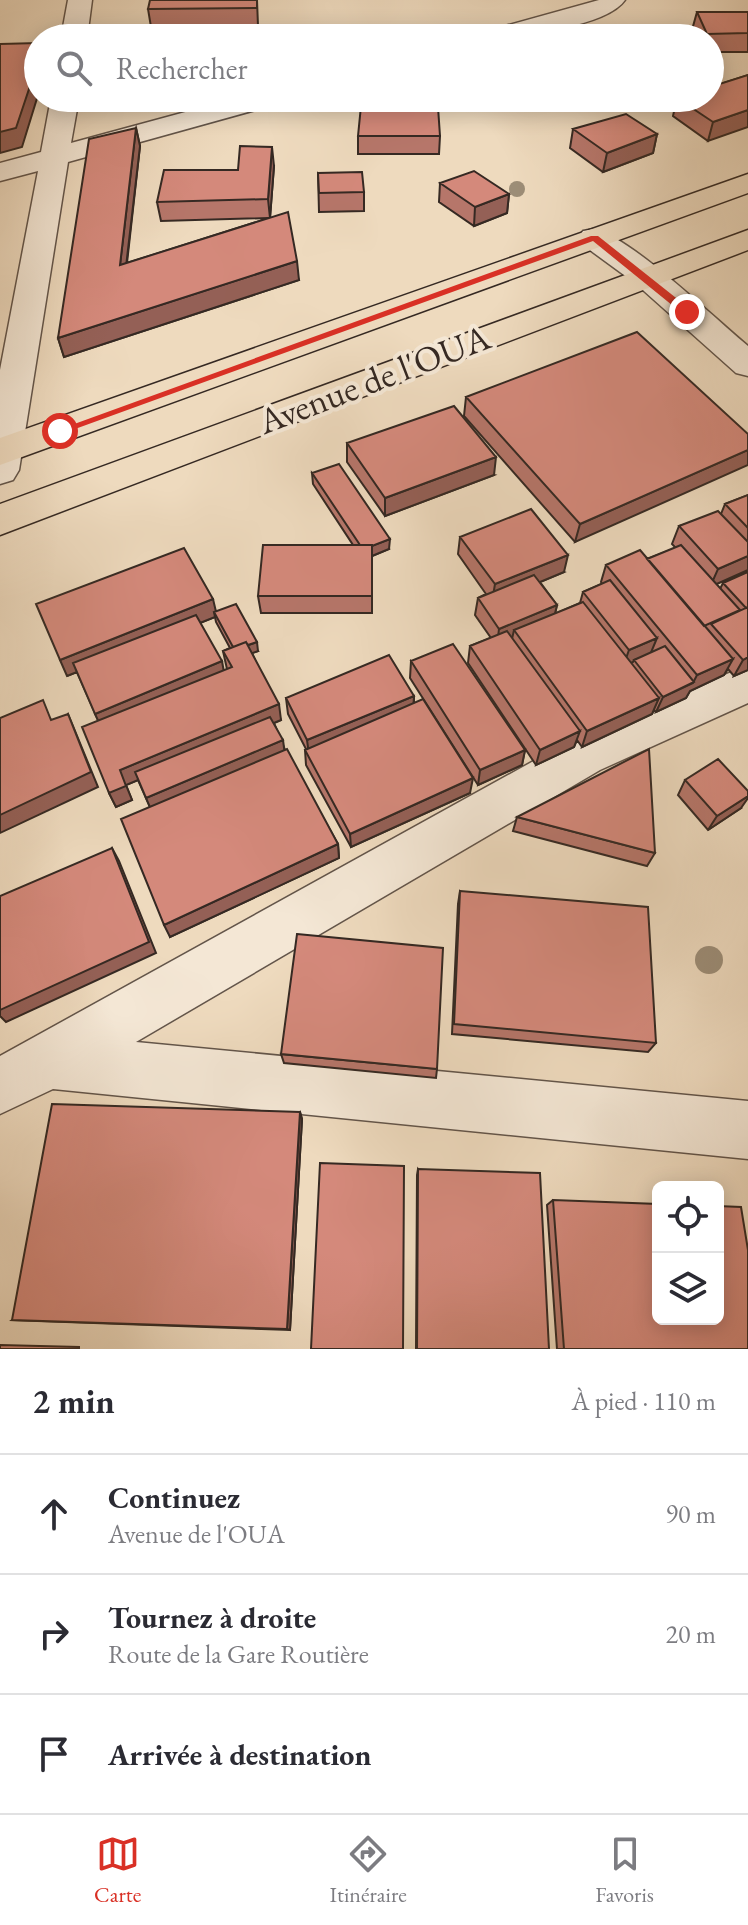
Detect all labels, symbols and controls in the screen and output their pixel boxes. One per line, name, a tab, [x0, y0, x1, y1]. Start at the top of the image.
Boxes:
search box	[24, 24, 724, 112]
icon: search	[52, 46, 96, 90]
text: Rechercher	[116, 49, 248, 88]
route end	[669, 294, 705, 330]
street label: Avenue de l'OUA	[250, 313, 498, 445]
route start	[42, 413, 78, 449]
map controls	[652, 1181, 724, 1325]
button: locate	[652, 1181, 724, 1253]
button: layers	[652, 1253, 724, 1325]
text: 2 min	[32, 1379, 115, 1423]
text: À pied · 110 m	[571, 1384, 716, 1418]
text: Continuez	[108, 1478, 240, 1517]
icon: ahead	[32, 1492, 76, 1536]
text: 90 m	[666, 1497, 716, 1531]
text: Avenue de l'OUA	[108, 1517, 285, 1551]
text: Tournez à droite	[108, 1598, 316, 1637]
icon: right	[32, 1612, 76, 1656]
text: 20 m	[666, 1617, 716, 1651]
text: Route de la Gare Routière	[108, 1637, 369, 1671]
icon: arrive	[32, 1732, 76, 1776]
text: Arrivée à destination	[108, 1735, 371, 1774]
tab: Carte	[94, 1832, 141, 1909]
tab: Itinéraire	[330, 1832, 407, 1909]
tab: Favoris	[595, 1832, 654, 1909]

